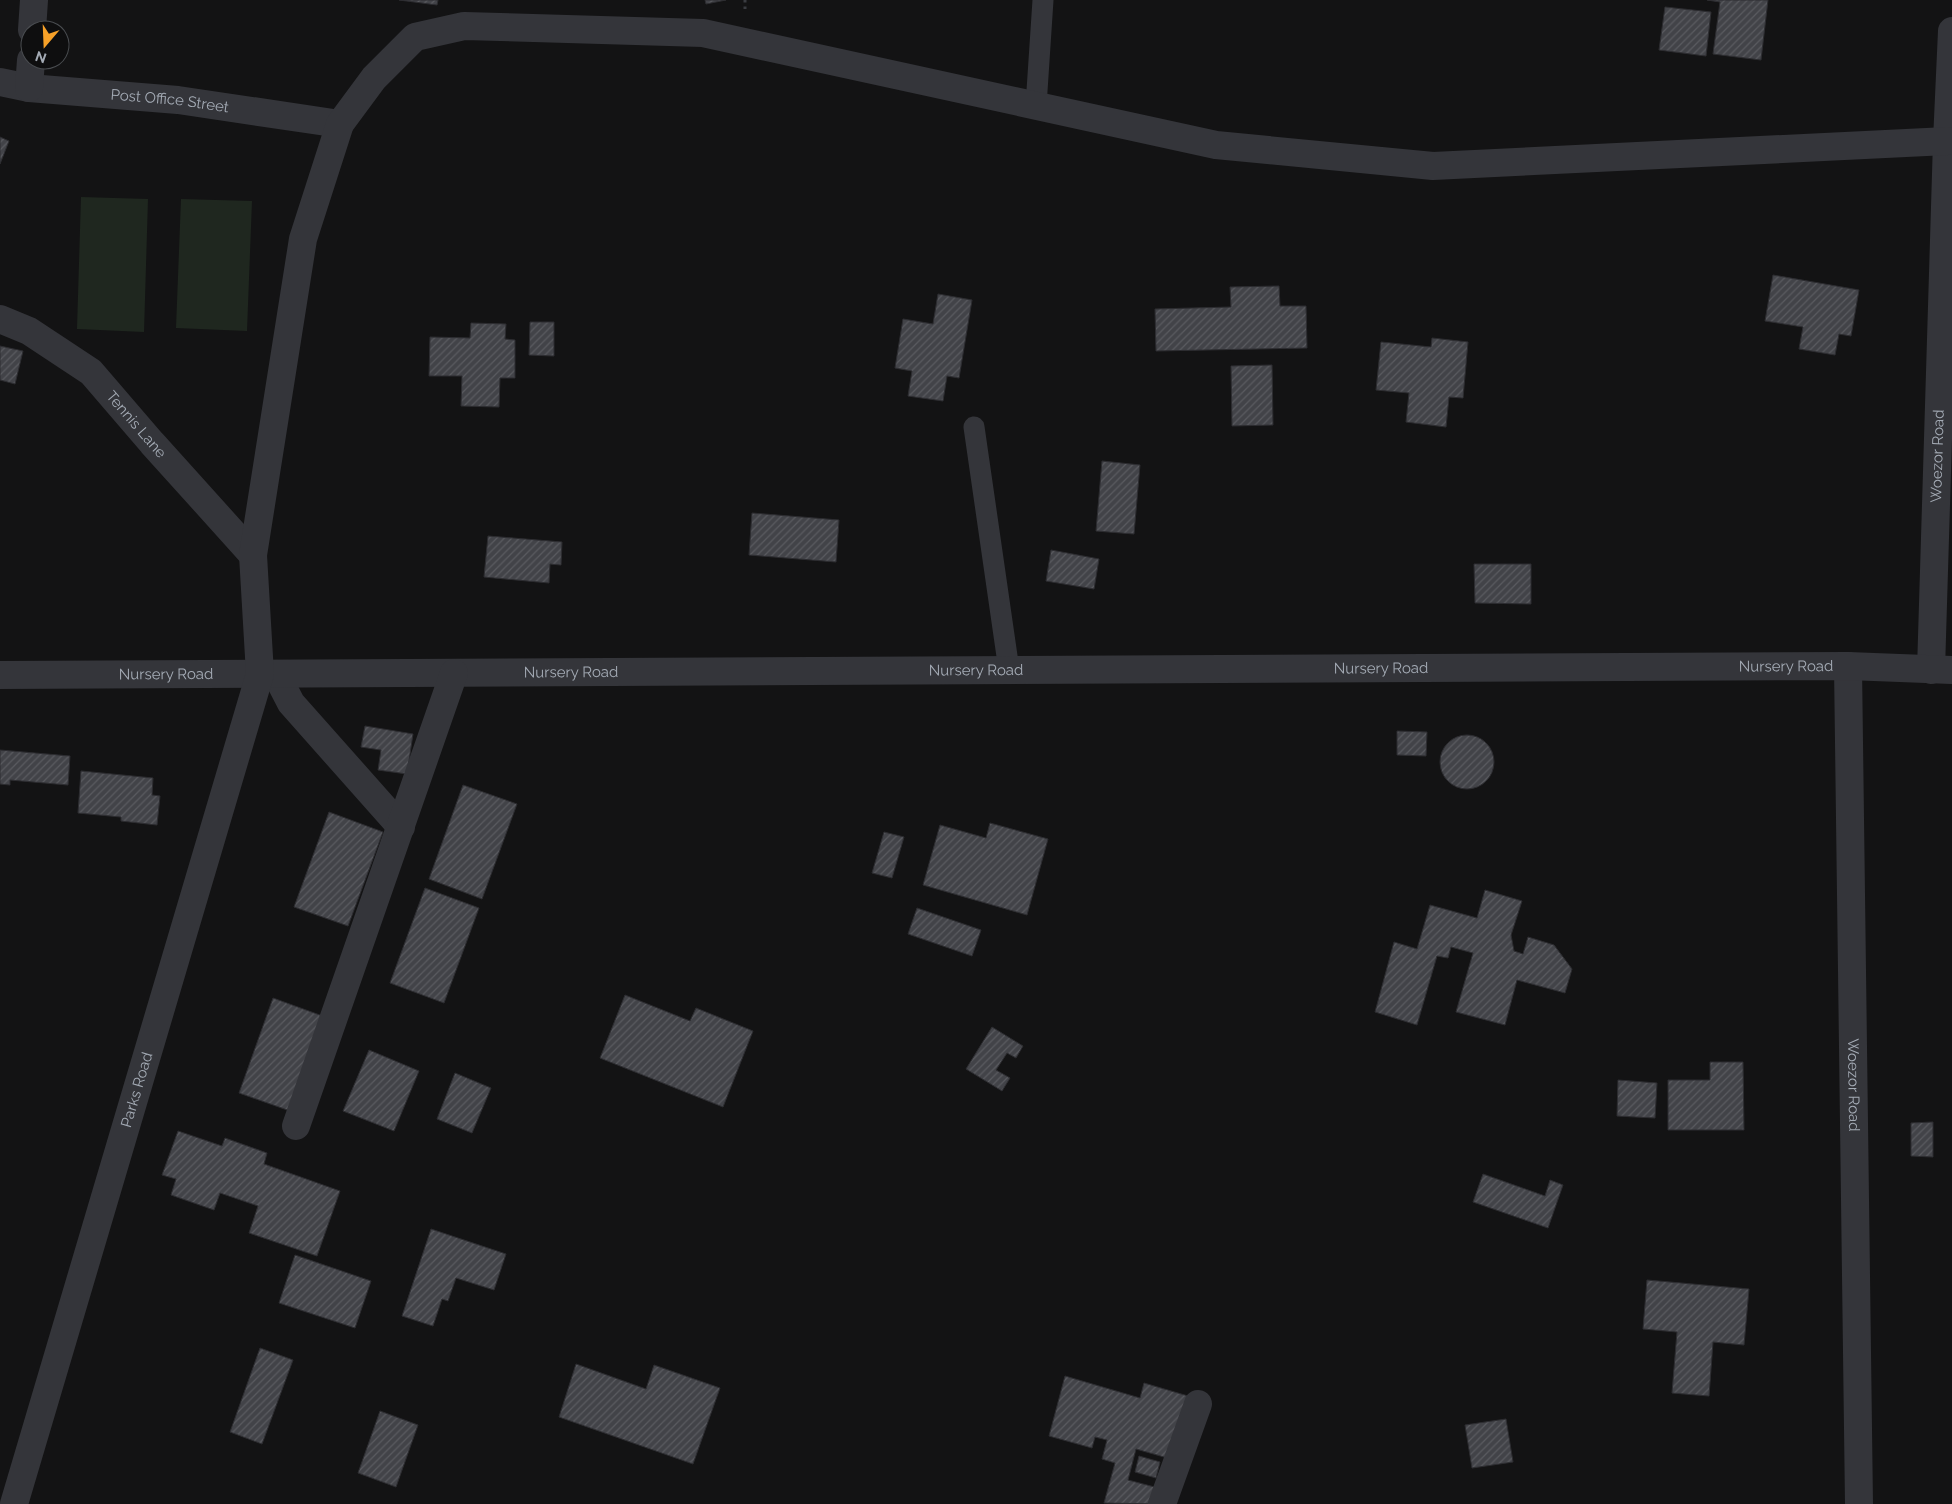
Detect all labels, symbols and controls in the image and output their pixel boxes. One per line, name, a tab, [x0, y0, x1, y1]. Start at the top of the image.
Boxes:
north arrow	[20, 20, 70, 70]
text: N	[33, 48, 48, 67]
street label: Post Office Street	[110, 86, 230, 116]
street label: Tennis Lane	[102, 387, 170, 462]
street label: Woezor Road	[1927, 409, 1948, 503]
street label: Nursery Road	[1739, 657, 1833, 676]
street label: Nursery Road	[1334, 659, 1428, 678]
street label: Nursery Road	[929, 661, 1023, 679]
street label: Nursery Road	[524, 663, 618, 681]
street label: Nursery Road	[119, 665, 213, 683]
street label: Woezor Road	[1844, 1038, 1863, 1132]
street label: Parks Road	[117, 1050, 156, 1130]

